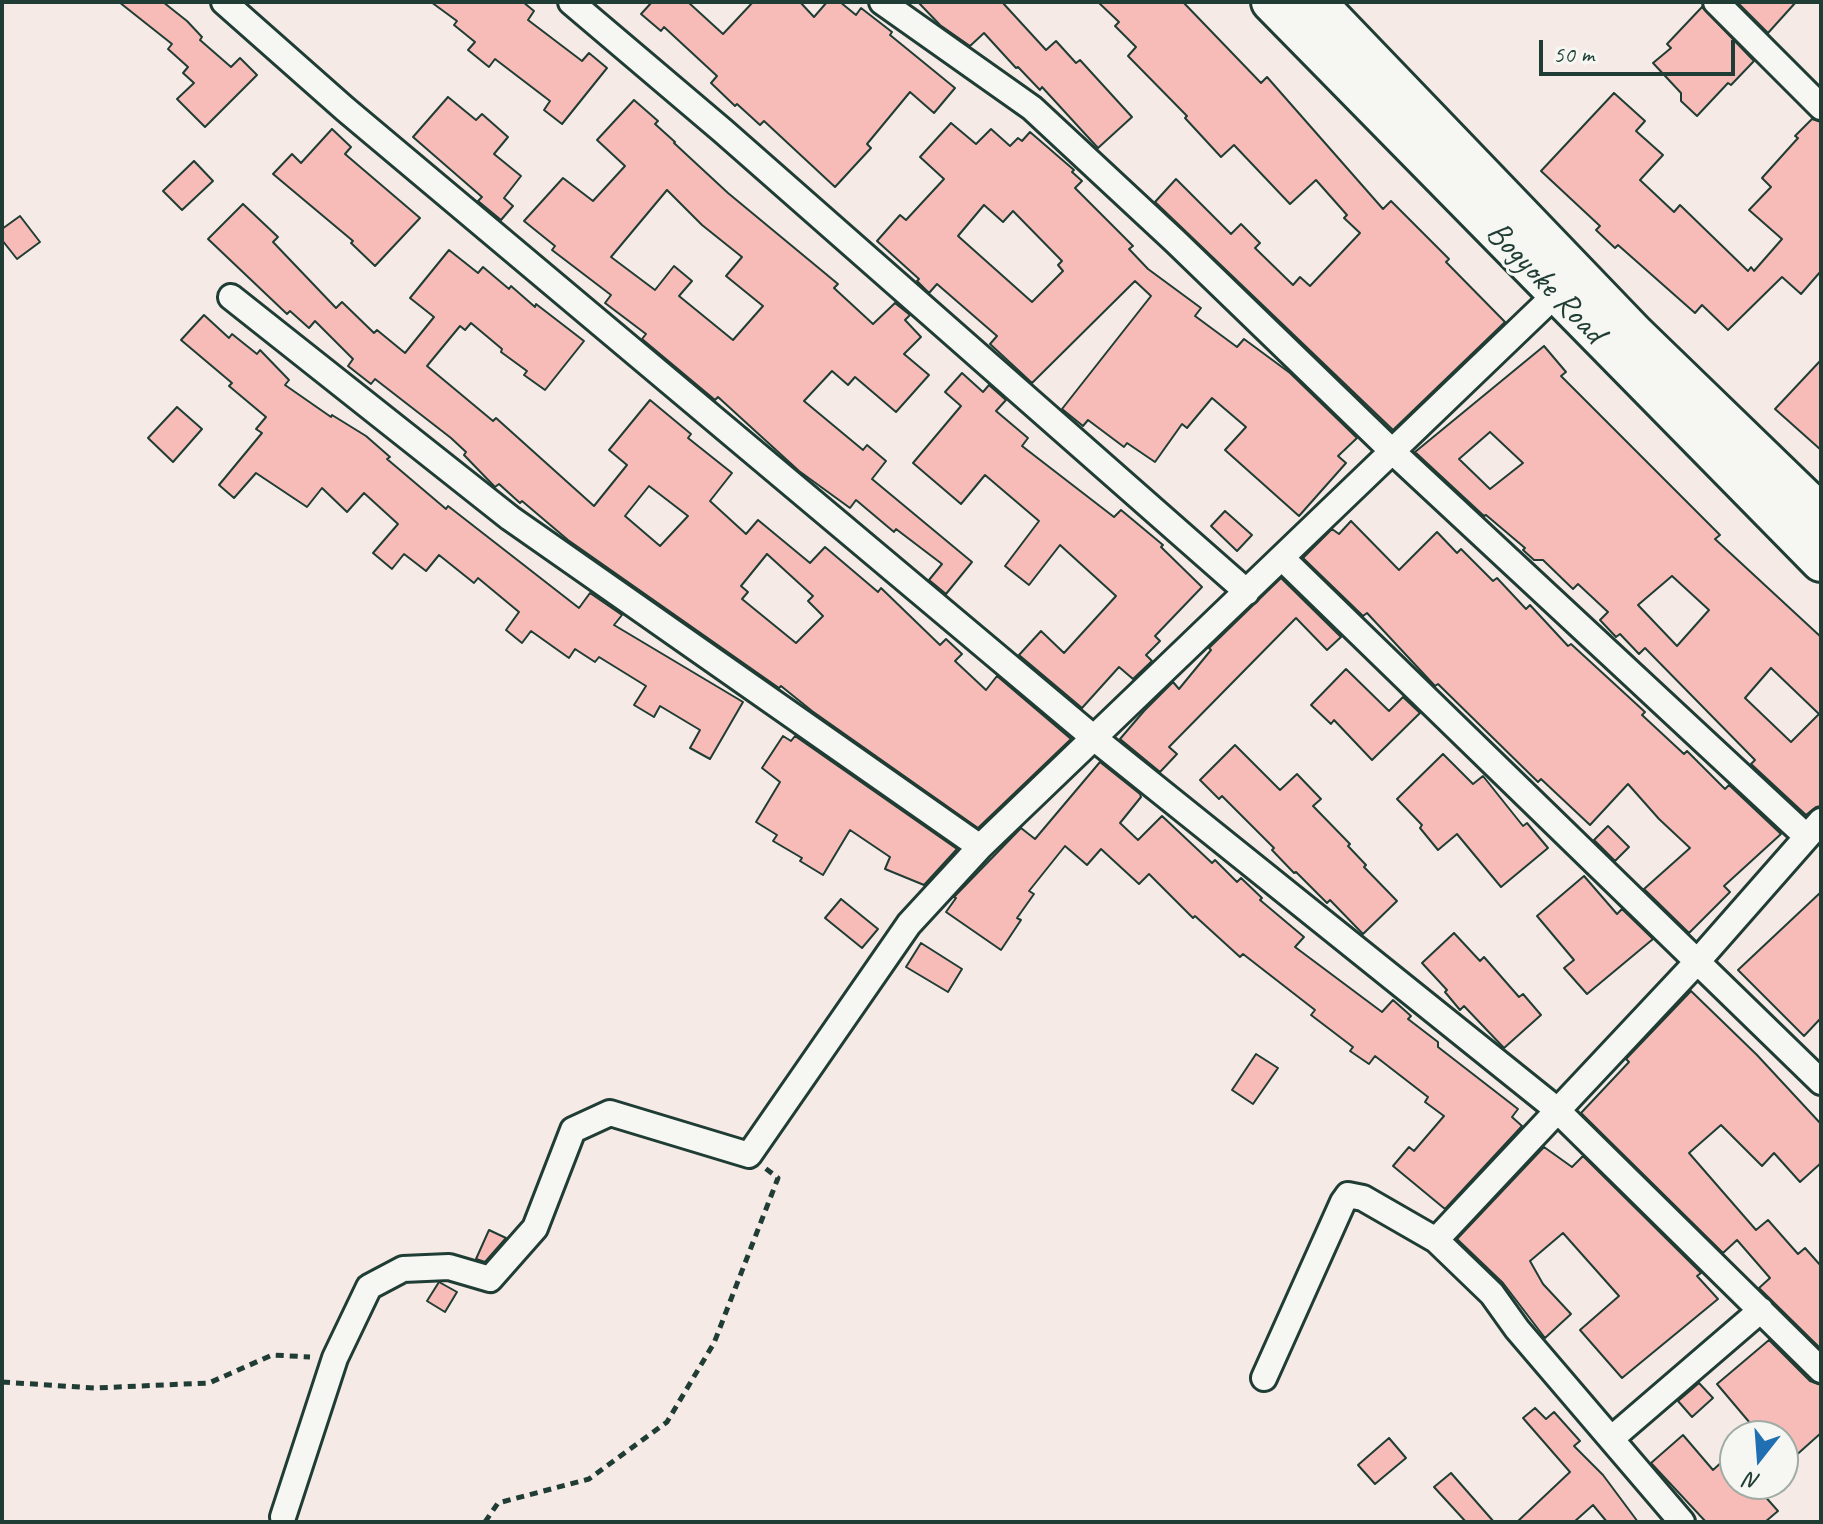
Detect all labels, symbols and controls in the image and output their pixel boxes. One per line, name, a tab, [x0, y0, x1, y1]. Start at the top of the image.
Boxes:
scale bar	[1543, 24, 1739, 74]
text: 50 m	[1553, 39, 1594, 69]
street label: Bogyoke Road	[1477, 213, 1613, 353]
north arrow	[1719, 1420, 1799, 1500]
text: N	[1742, 1466, 1763, 1496]

